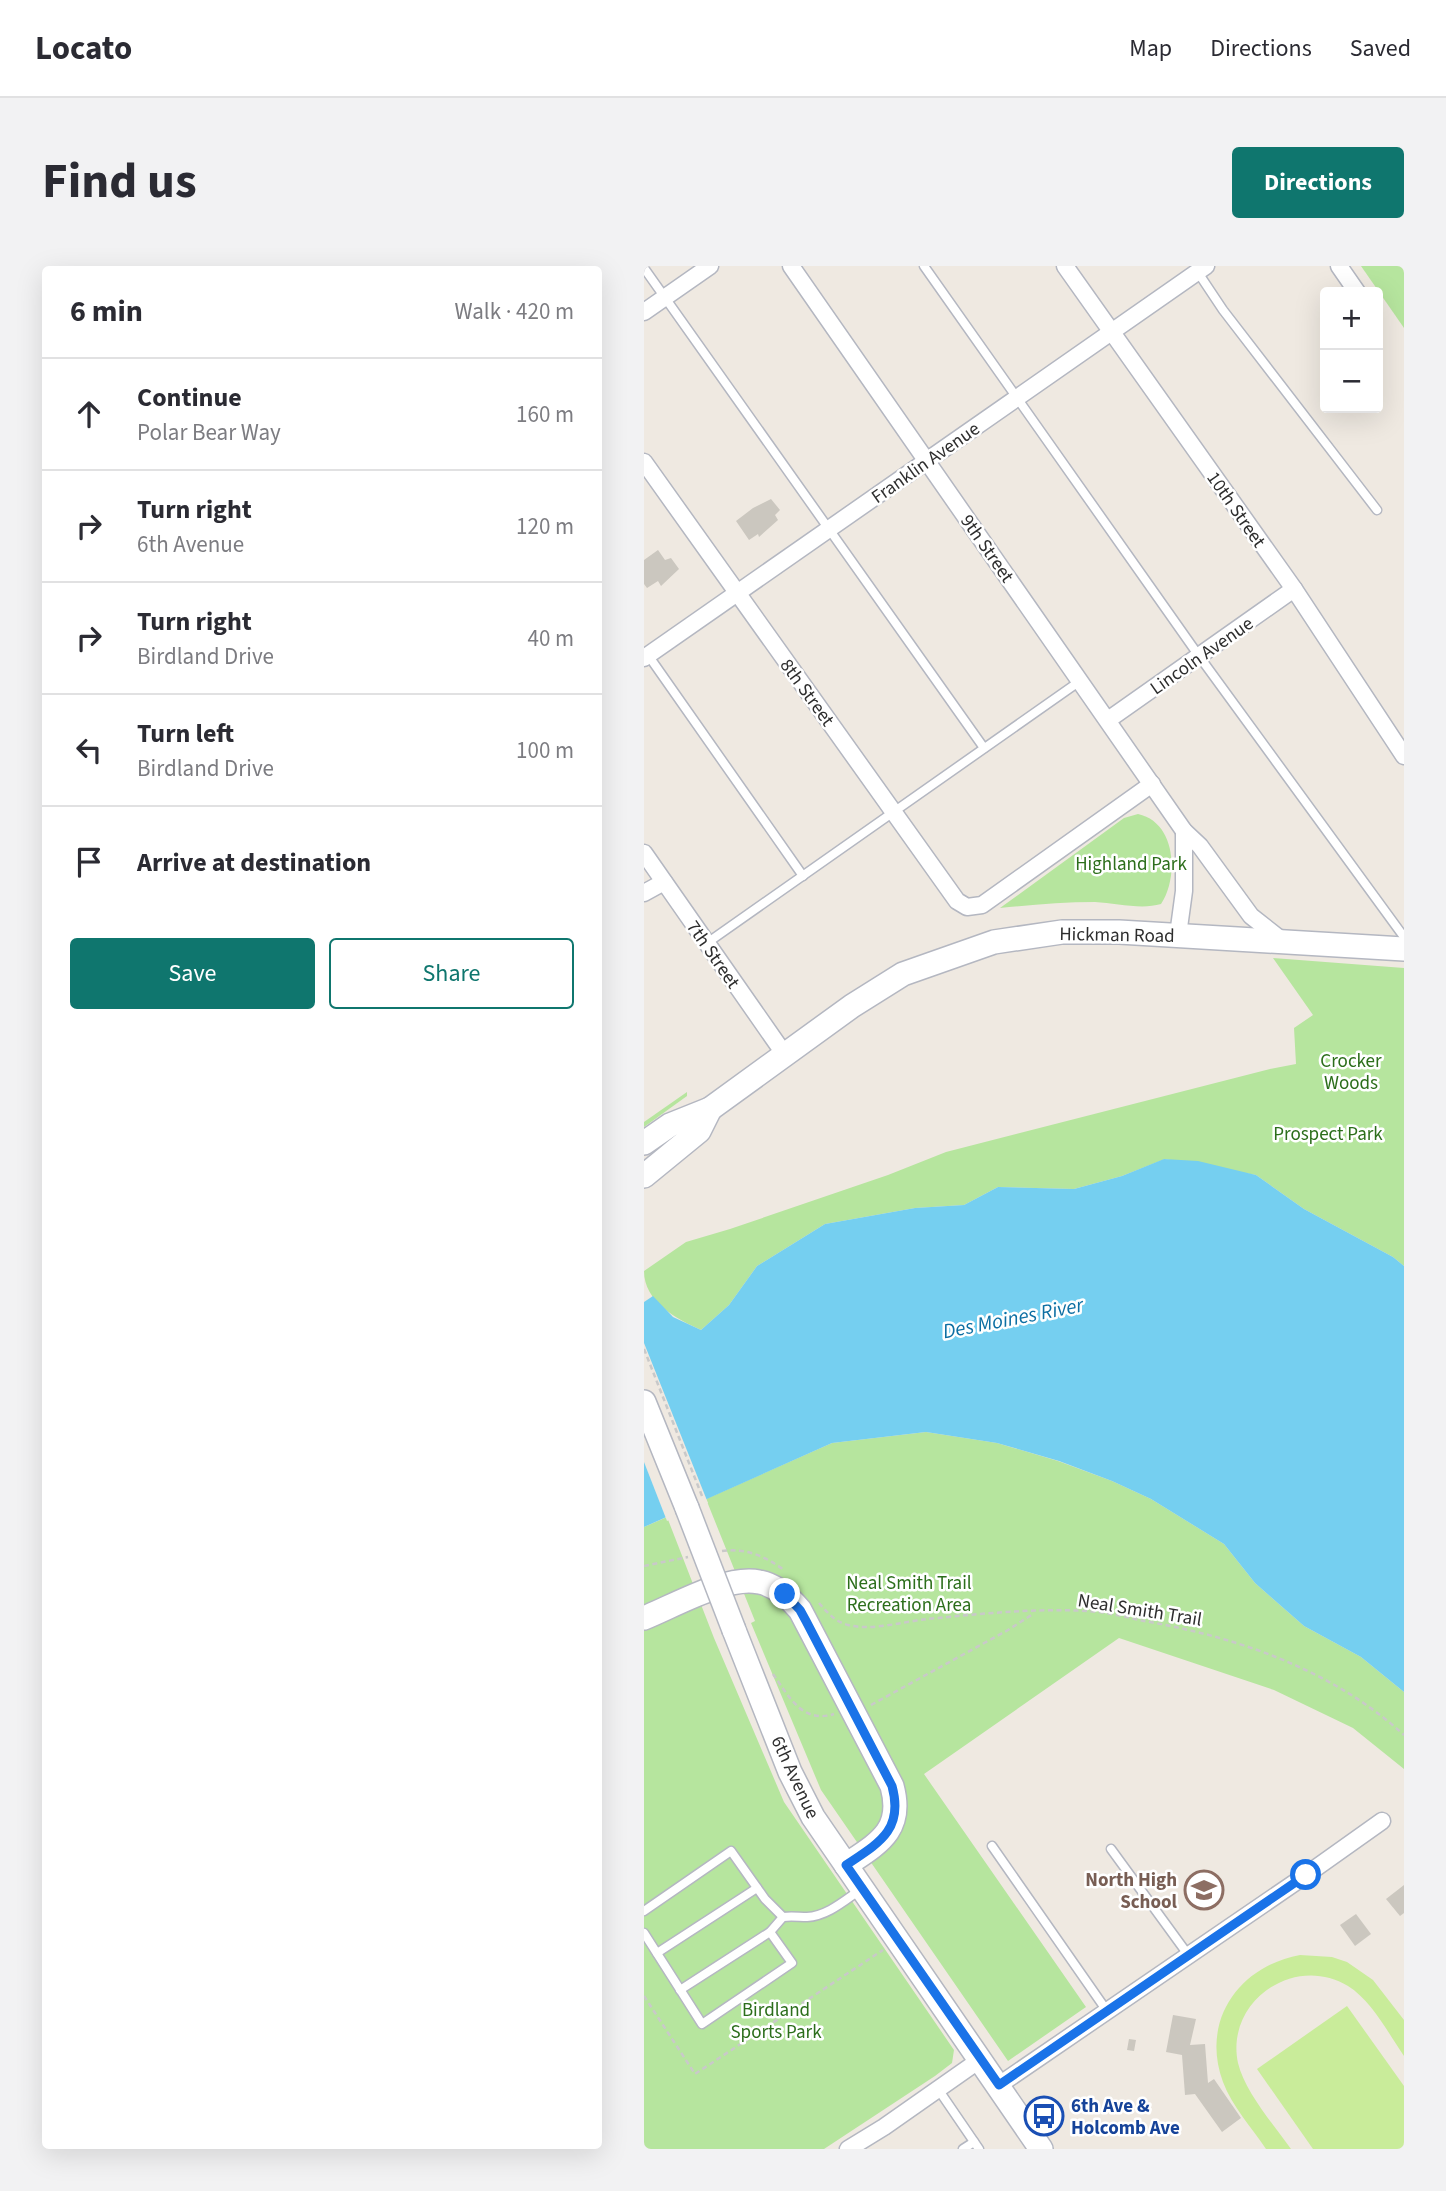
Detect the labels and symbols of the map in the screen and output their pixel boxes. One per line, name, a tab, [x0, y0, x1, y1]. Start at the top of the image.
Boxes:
street label: Franklin Avenue	[866, 416, 986, 511]
street label: 10th Street	[1200, 466, 1272, 554]
street label: 9th Street	[953, 509, 1020, 589]
street label: Lincoln Avenue	[1145, 611, 1259, 702]
street label: 8th Street	[773, 654, 841, 733]
park label: Highland Park	[1075, 851, 1187, 878]
street label: 7th Street	[679, 915, 746, 995]
street label: Hickman Road	[1059, 921, 1175, 950]
park label: Crocker Woods	[1320, 1048, 1382, 1097]
park label: Prospect Park	[1273, 1121, 1383, 1148]
water label: Des Moines River	[940, 1290, 1087, 1346]
park label: Neal Smith Trail Recreation Area	[846, 1570, 972, 1619]
route end	[769, 1578, 800, 1609]
street label: Neal Smith Trail	[1076, 1587, 1204, 1634]
street label: 6th Avenue	[764, 1732, 826, 1823]
route start	[1290, 1859, 1321, 1890]
place label: North High School	[1085, 1867, 1178, 1916]
school or university icon: North High School	[1183, 1869, 1225, 1911]
park label: Birdland Sports Park	[730, 1997, 822, 2046]
place label: 6th Ave & Holcomb Ave	[1071, 2093, 1180, 2142]
bus stop icon: 6th Ave & Holcomb Ave	[1023, 2095, 1065, 2137]

